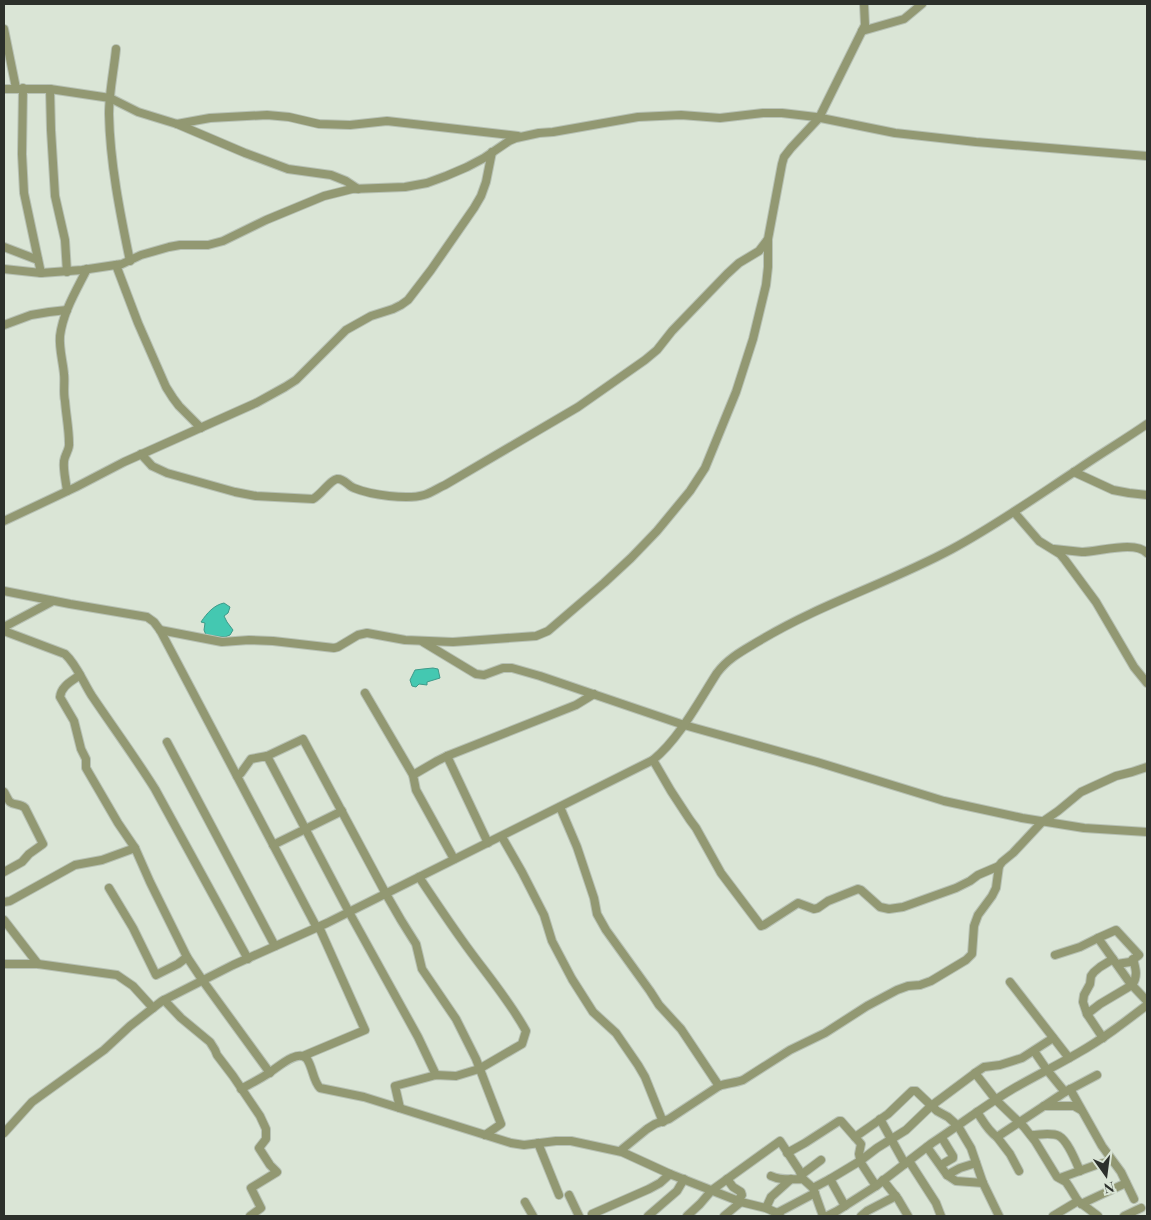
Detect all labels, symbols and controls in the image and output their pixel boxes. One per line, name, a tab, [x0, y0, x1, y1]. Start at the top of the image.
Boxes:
north arrow	[1081, 1150, 1131, 1200]
text: N	[1102, 1178, 1116, 1199]

